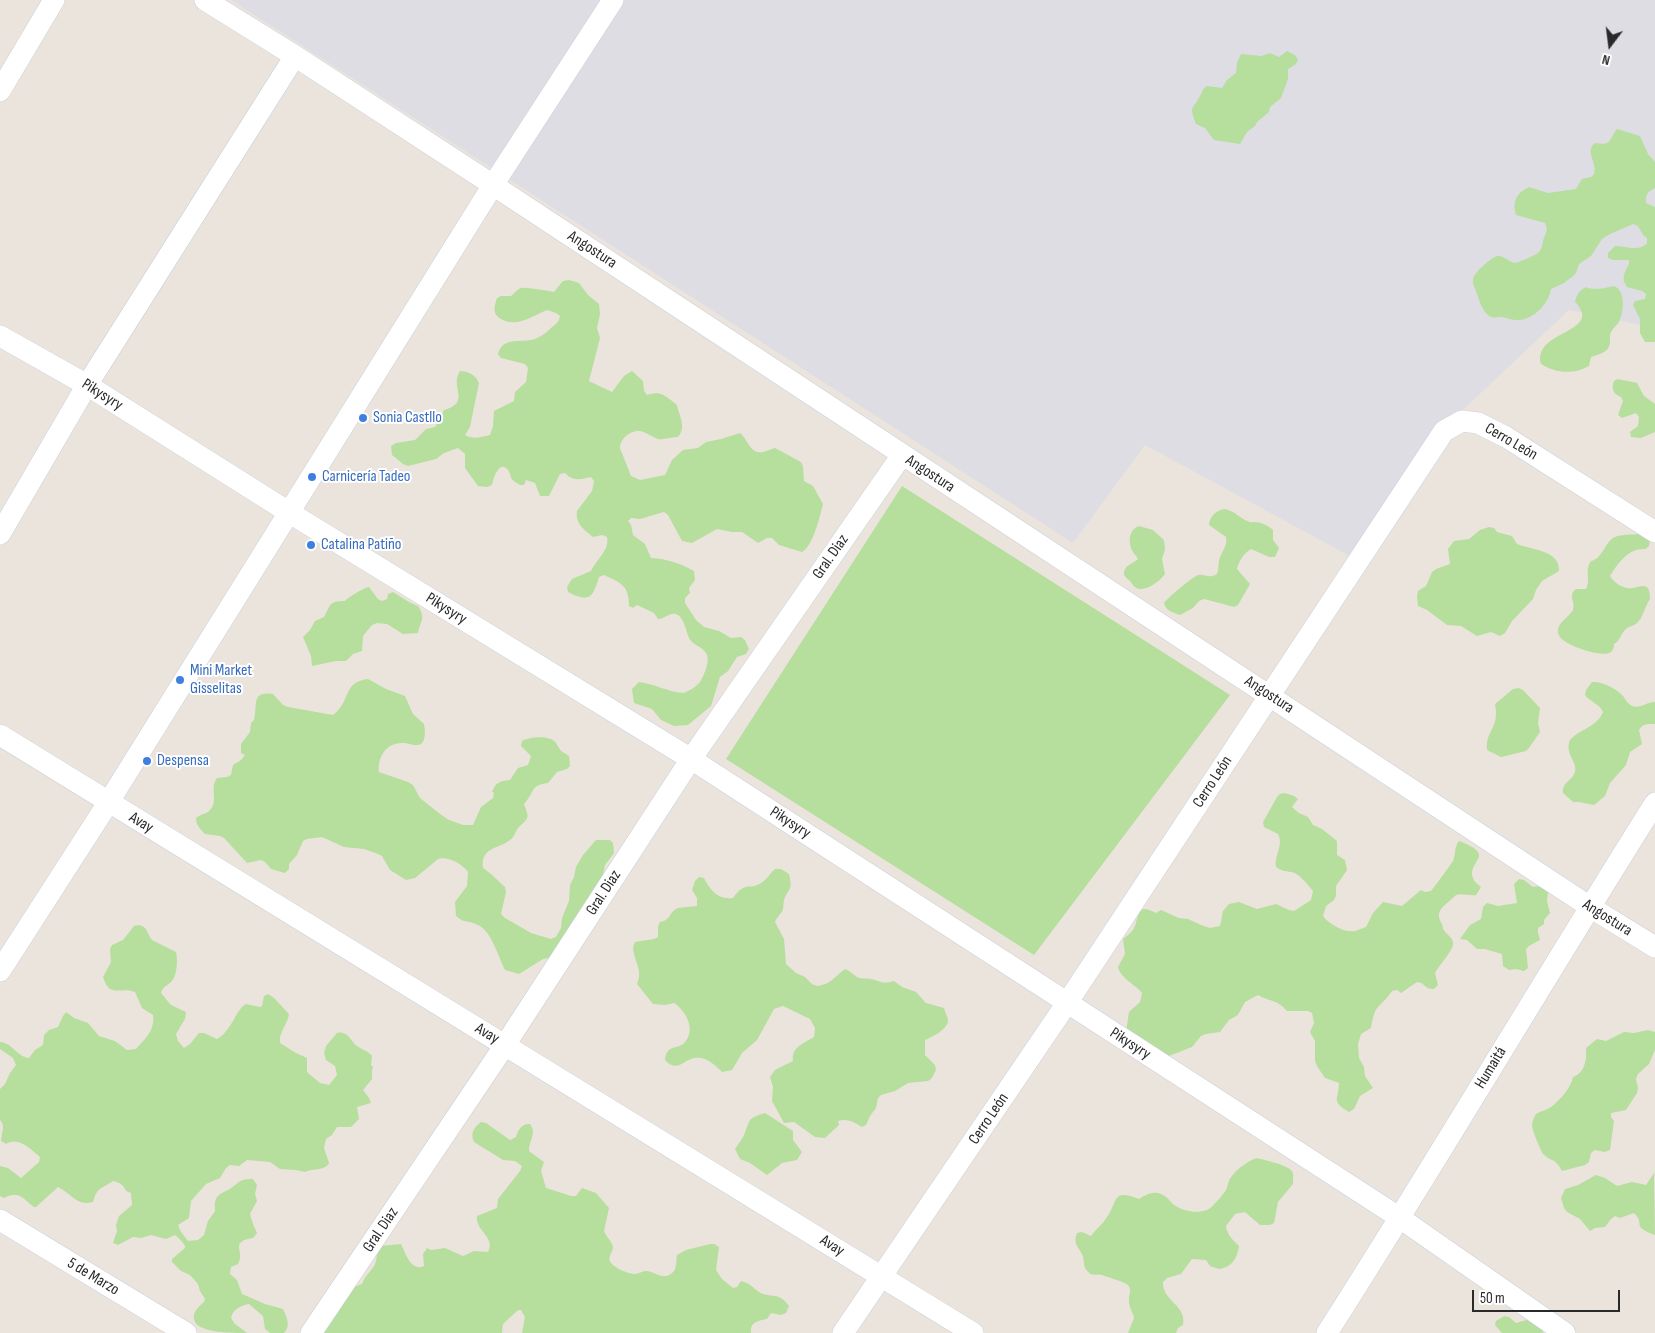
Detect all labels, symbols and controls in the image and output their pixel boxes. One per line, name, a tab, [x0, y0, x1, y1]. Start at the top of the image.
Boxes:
north arrow	[1585, 20, 1635, 70]
text: N	[1600, 51, 1612, 69]
street label: Angostura	[564, 227, 620, 273]
street label: Pikysyry	[78, 375, 126, 415]
place label: Sonia Castllo	[373, 408, 442, 428]
marker: Sonia Castllo	[357, 412, 369, 424]
street label: Cerro León	[1481, 419, 1541, 465]
street label: Angostura	[902, 451, 958, 497]
place label: Carnicería Tadeo	[322, 467, 410, 487]
marker: Carnicería Tadeo	[306, 471, 318, 483]
street label: Gral. Diaz	[809, 531, 853, 583]
place label: Catalina Patiño	[321, 535, 401, 555]
marker: Catalina Patiño	[305, 539, 317, 551]
street label: Pikysyry	[422, 589, 470, 629]
place label: Mini Market Gisselitas	[190, 661, 252, 699]
street label: Angostura	[1241, 672, 1297, 718]
marker: Mini Market Gisselitas	[174, 674, 186, 686]
place label: Despensa	[157, 751, 209, 771]
street label: Cerro León	[1189, 753, 1237, 811]
marker: Despensa	[141, 755, 153, 767]
street label: Pikysyry	[766, 803, 814, 843]
street label: Avay	[125, 808, 157, 838]
street label: Gral. Diaz	[582, 867, 626, 919]
street label: Angostura	[1579, 895, 1635, 941]
street label: Avay	[471, 1019, 503, 1049]
street label: Pikysyry	[1106, 1024, 1154, 1064]
street label: Humaitá	[1471, 1044, 1511, 1092]
street label: Cerro León	[965, 1090, 1013, 1148]
street label: Gral. Diaz	[359, 1204, 403, 1256]
street label: Avay	[816, 1231, 848, 1261]
street label: 5 de Marzo	[64, 1254, 122, 1300]
scale bar	[1475, 1280, 1622, 1312]
text: 50 m	[1480, 1289, 1505, 1308]

